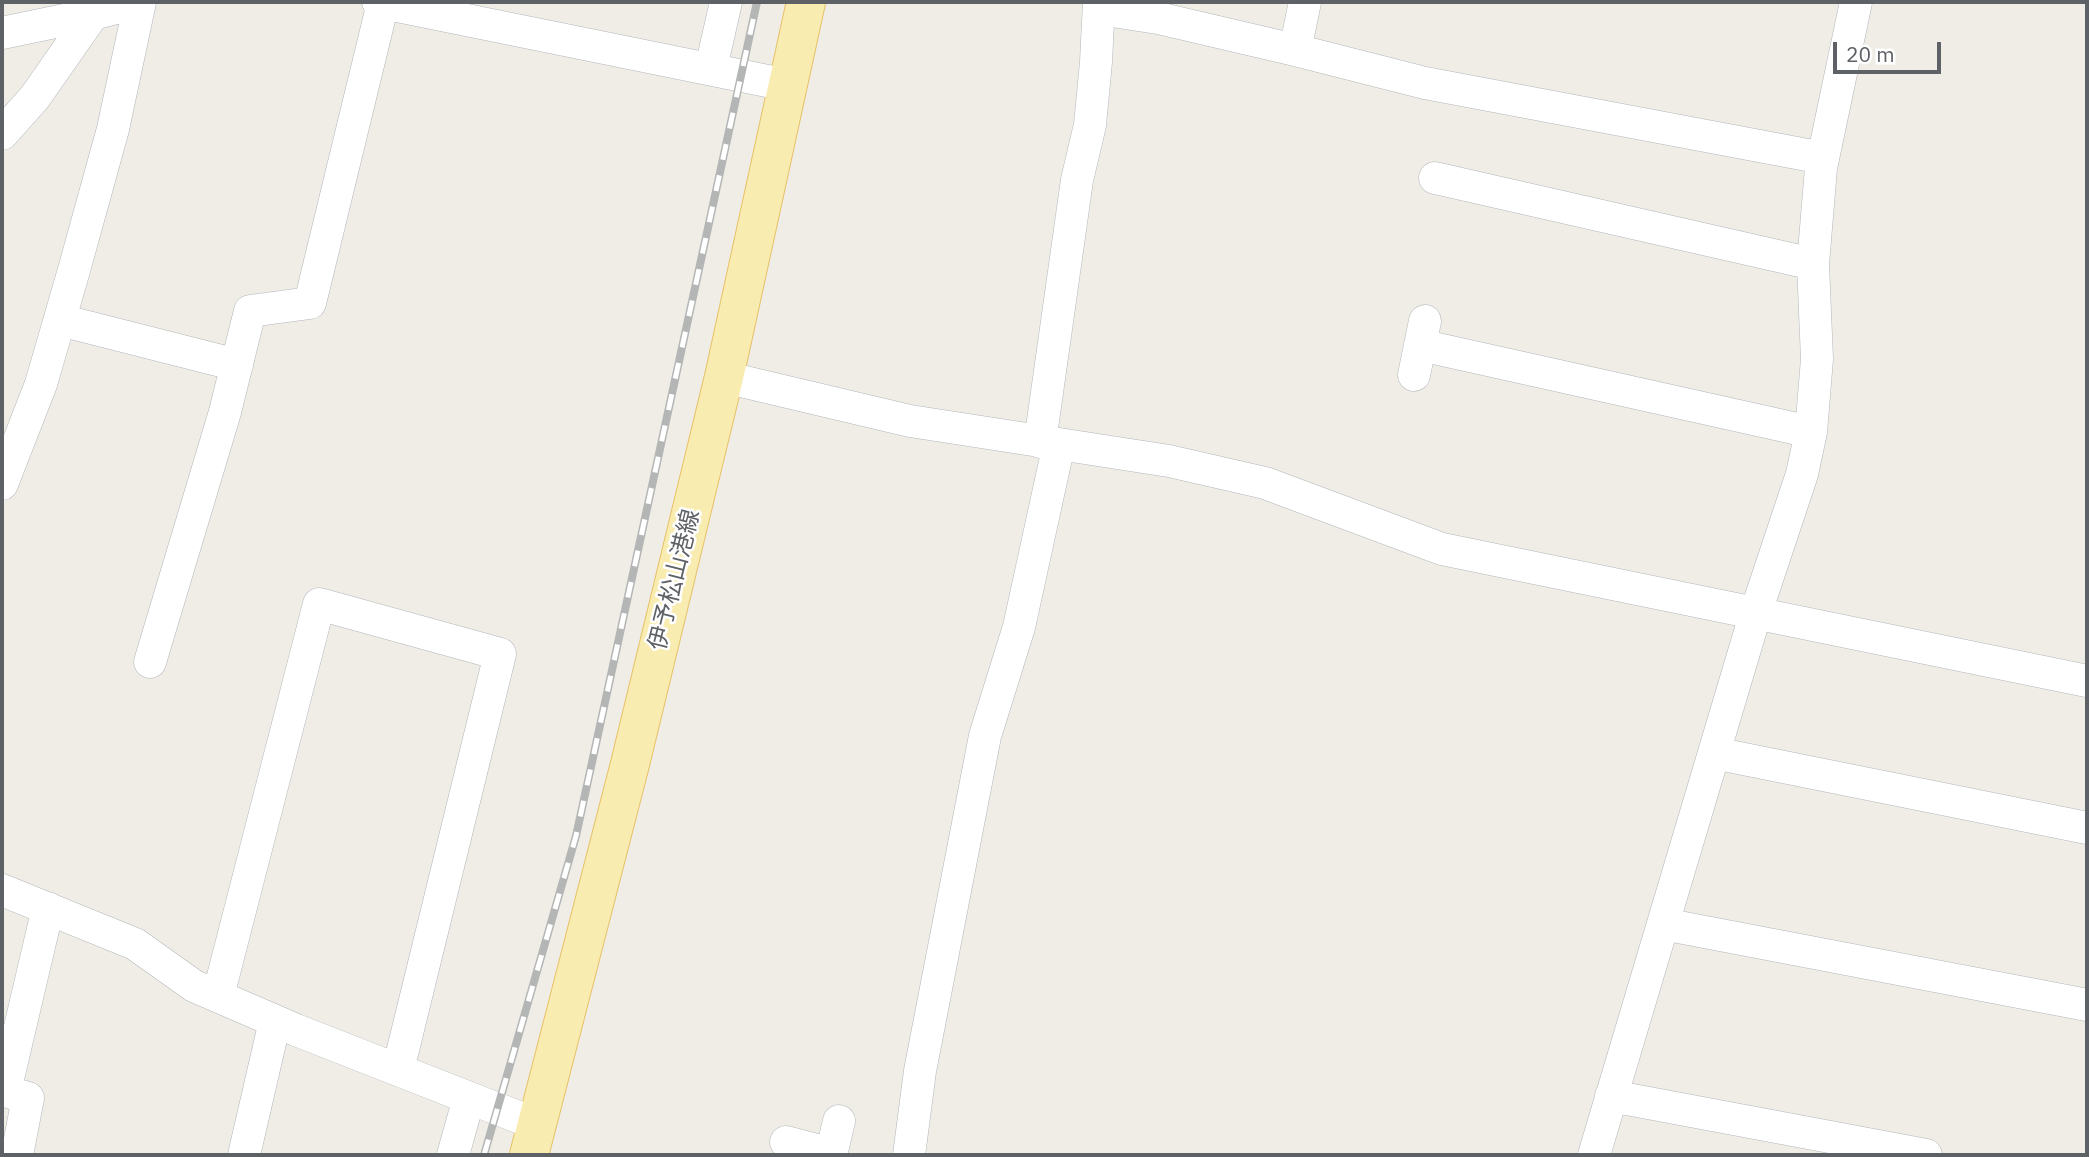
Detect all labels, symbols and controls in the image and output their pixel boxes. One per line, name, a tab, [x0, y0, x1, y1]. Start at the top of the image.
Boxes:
scale bar	[1837, 28, 1946, 72]
text: 20 m	[1846, 40, 1895, 68]
street label: 伊予松山港線	[644, 507, 706, 653]

